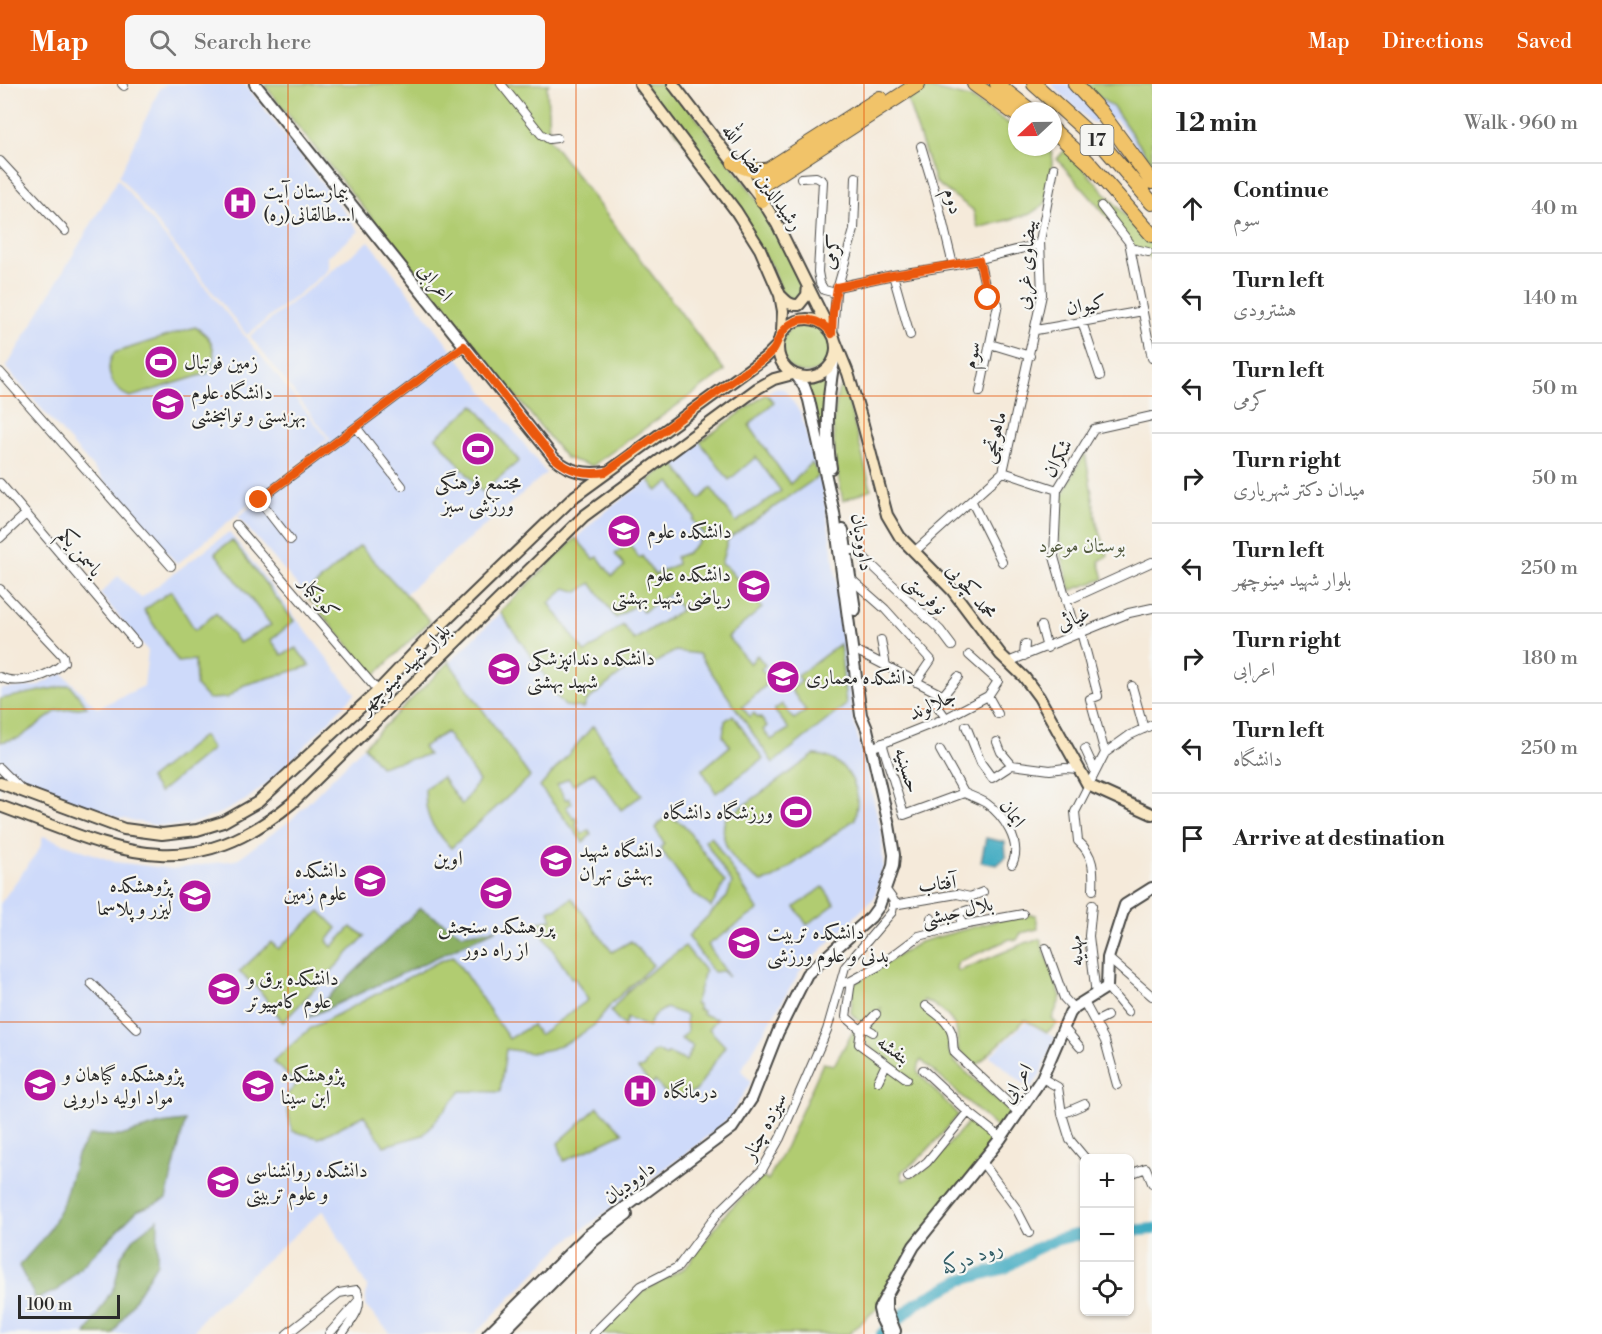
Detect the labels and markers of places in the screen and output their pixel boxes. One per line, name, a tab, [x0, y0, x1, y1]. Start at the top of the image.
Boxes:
place label: بیمارستان آیت ا...طالقانی(ره)	[263, 179, 355, 228]
hospital icon: بیمارستان آیت ا...طالقانی(ره)	[222, 185, 258, 221]
sports icon: زمین فوتبال	[143, 344, 179, 380]
place label: زمین فوتبال	[184, 351, 258, 376]
place label: دانشگاه علوم بهزیستی و توانبخشی	[191, 379, 306, 430]
school or university icon: دانشگاه علوم بهزیستی و توانبخشی	[150, 386, 186, 422]
sports icon: مجتمع فرهنگی ورزشی سبز	[460, 431, 496, 467]
place label: مجتمع فرهنگی ورزشی سبز	[435, 470, 521, 520]
school or university icon: دانشکده علوم	[606, 513, 642, 549]
place label: دانشکده علوم	[647, 520, 732, 549]
place label: دانشکده علوم ریاضی شهید بهشتی	[612, 563, 731, 612]
school or university icon: دانشکده علوم ریاضی شهید بهشتی	[736, 568, 772, 604]
place label: دانشکده دندانپزشکی شهید بهشتی	[527, 647, 655, 696]
school or university icon: دانشکده دندانپزشکی شهید بهشتی	[486, 651, 522, 687]
school or university icon: دانشکده معماری	[765, 659, 801, 695]
place label: دانشکده معماری	[806, 666, 915, 691]
sports icon: ورزشگاه دانشگاه	[778, 794, 814, 830]
place label: ورزشگاه دانشگاه	[663, 799, 773, 826]
place label: دانشگاه شهید بهشتی تهران	[579, 837, 663, 888]
school or university icon: دانشگاه شهید بهشتی تهران	[538, 843, 574, 879]
place label: دانشکده علوم زمین	[284, 859, 347, 911]
school or university icon: دانشکده علوم زمین	[352, 863, 388, 899]
place label: پژوهشکده لیزر و پلاسما	[97, 874, 174, 923]
school or university icon: پروهشکده سنجش از راه دور	[478, 875, 514, 911]
school or university icon: پژوهشکده لیزر و پلاسما	[177, 878, 213, 914]
place label: پروهشکده سنجش از راه دور	[438, 915, 557, 963]
place label: دانشکده تربیت بدنی و علوم ورزشی	[767, 921, 889, 973]
school or university icon: دانشکده تربیت بدنی و علوم ورزشی	[726, 925, 762, 961]
place label: دانشکده برق و علوم کامپیوتر	[245, 967, 339, 1019]
school or university icon: دانشکده برق و علوم کامپیوتر	[206, 971, 242, 1007]
place label: پژوهشکده گیاهان و مواد اولیه دارویی	[61, 1063, 185, 1111]
place label: پژوهشکده ابن سینا	[281, 1063, 346, 1111]
school or university icon: پژوهشکده گیاهان و مواد اولیه دارویی	[22, 1067, 58, 1103]
school or university icon: پژوهشکده ابن سینا	[240, 1068, 276, 1104]
hospital icon: درمانگاه	[622, 1073, 658, 1109]
place label: درمانگاه	[663, 1078, 718, 1105]
place label: دانشکده روانشناسی و علوم تربیتی	[246, 1159, 368, 1211]
school or university icon: دانشکده روانشناسی و علوم تربیتی	[205, 1164, 241, 1200]

